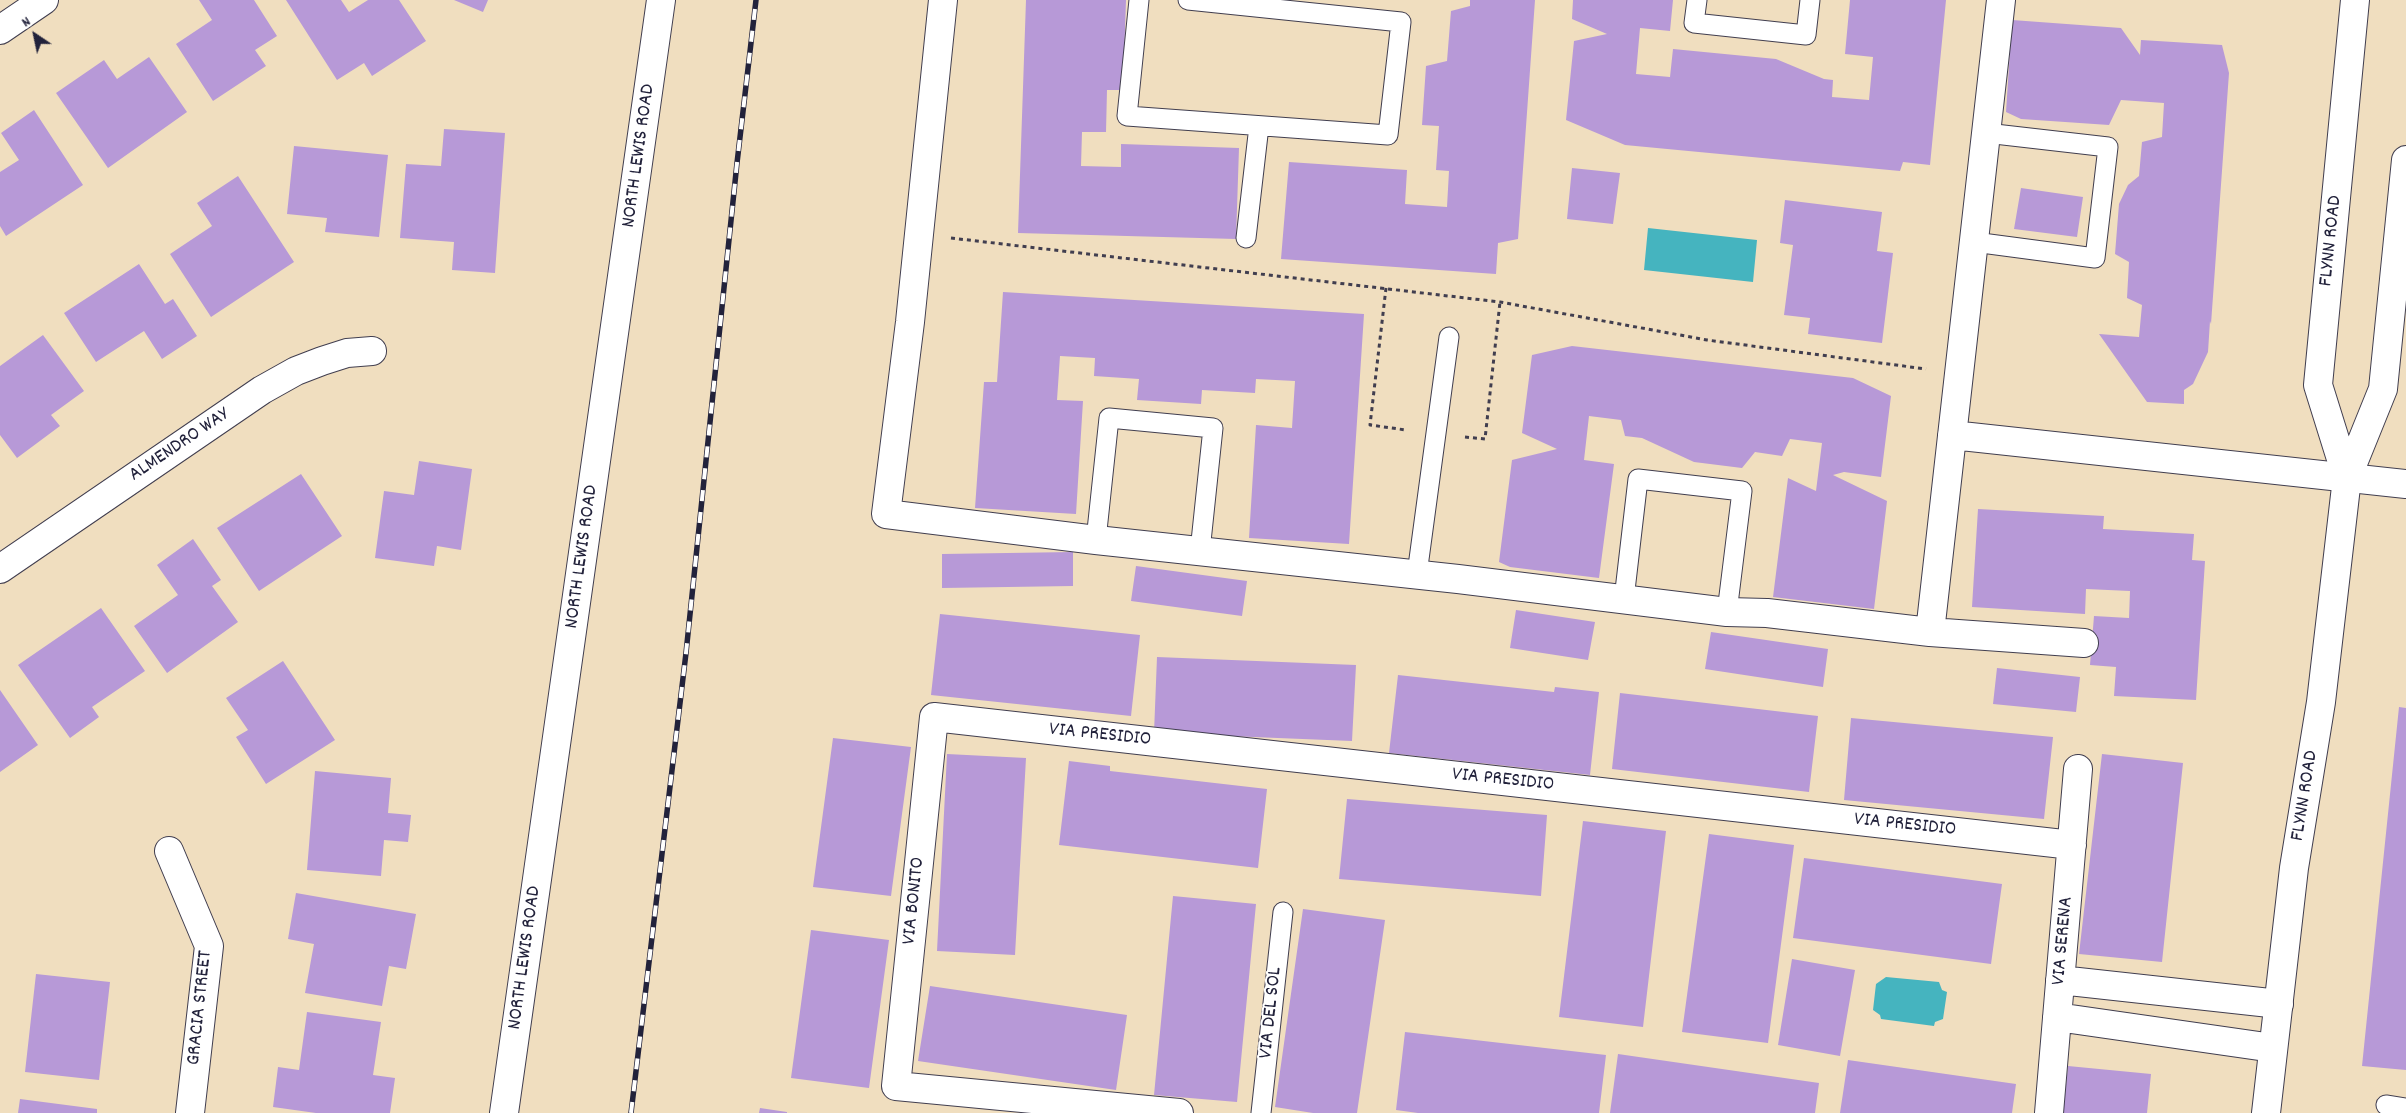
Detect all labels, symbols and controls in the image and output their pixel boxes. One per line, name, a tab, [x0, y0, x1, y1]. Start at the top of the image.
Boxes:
north arrow	[10, 10, 60, 60]
text: N	[18, 12, 35, 33]
street label: NORTH LEWIS ROAD	[618, 83, 662, 229]
street label: FLYNN ROAD	[2315, 194, 2349, 288]
street label: ALMENDRO WAY	[125, 404, 235, 488]
street label: NORTH LEWIS ROAD	[561, 484, 605, 630]
street label: VIA PRESIDIO	[1048, 719, 1152, 753]
street label: FLYNN ROAD	[2287, 749, 2325, 843]
street label: VIA PRESIDIO	[1451, 764, 1555, 798]
street label: VIA PRESIDIO	[1853, 809, 1957, 843]
street label: VIA BONITO	[898, 856, 932, 946]
street label: NORTH LEWIS ROAD	[504, 885, 548, 1031]
street label: VIA SERENA	[2048, 896, 2080, 986]
street label: GRACIA STREET	[183, 950, 219, 1066]
street label: VIA DEL SOL	[1255, 966, 1289, 1060]

